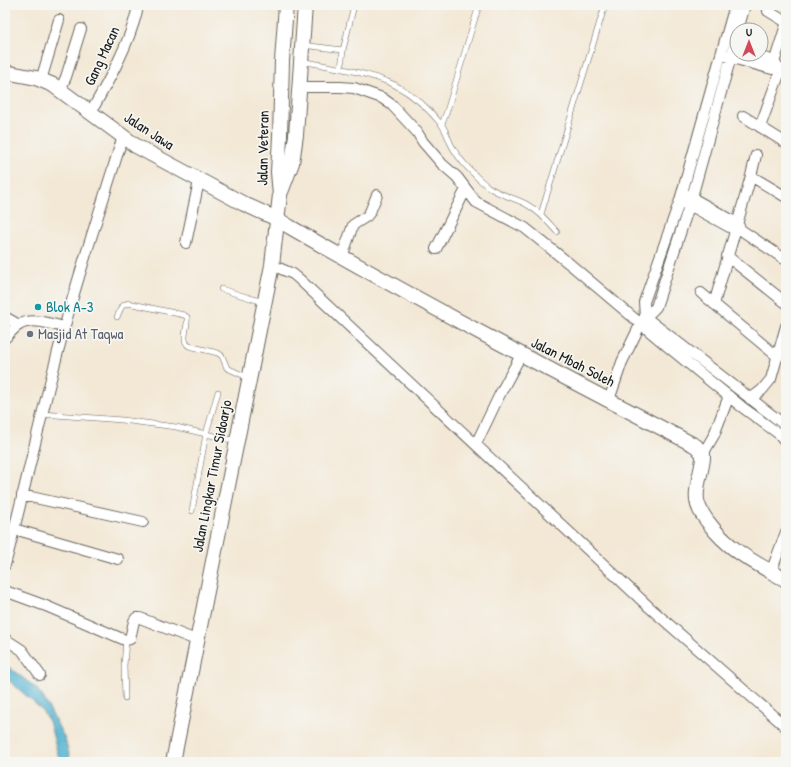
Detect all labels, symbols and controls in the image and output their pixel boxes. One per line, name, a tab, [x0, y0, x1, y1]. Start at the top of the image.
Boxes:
street label: Gang Macan	[79, 22, 125, 89]
north arrow	[729, 22, 769, 62]
text: U	[746, 25, 752, 39]
street label: Jalan Jawa	[120, 107, 178, 155]
street label: Jalan Veteran	[251, 110, 274, 186]
place label: Blok A-3	[46, 296, 94, 317]
marker: Blok A-3	[33, 302, 43, 312]
place label: Masjid At Taqwa	[38, 323, 123, 344]
marker: Masjid At Taqwa	[25, 329, 35, 339]
street label: Jalan Mbah Soleh	[528, 331, 619, 392]
street label: Jalan Lingkar Timur Sidoarjo	[186, 398, 237, 554]

